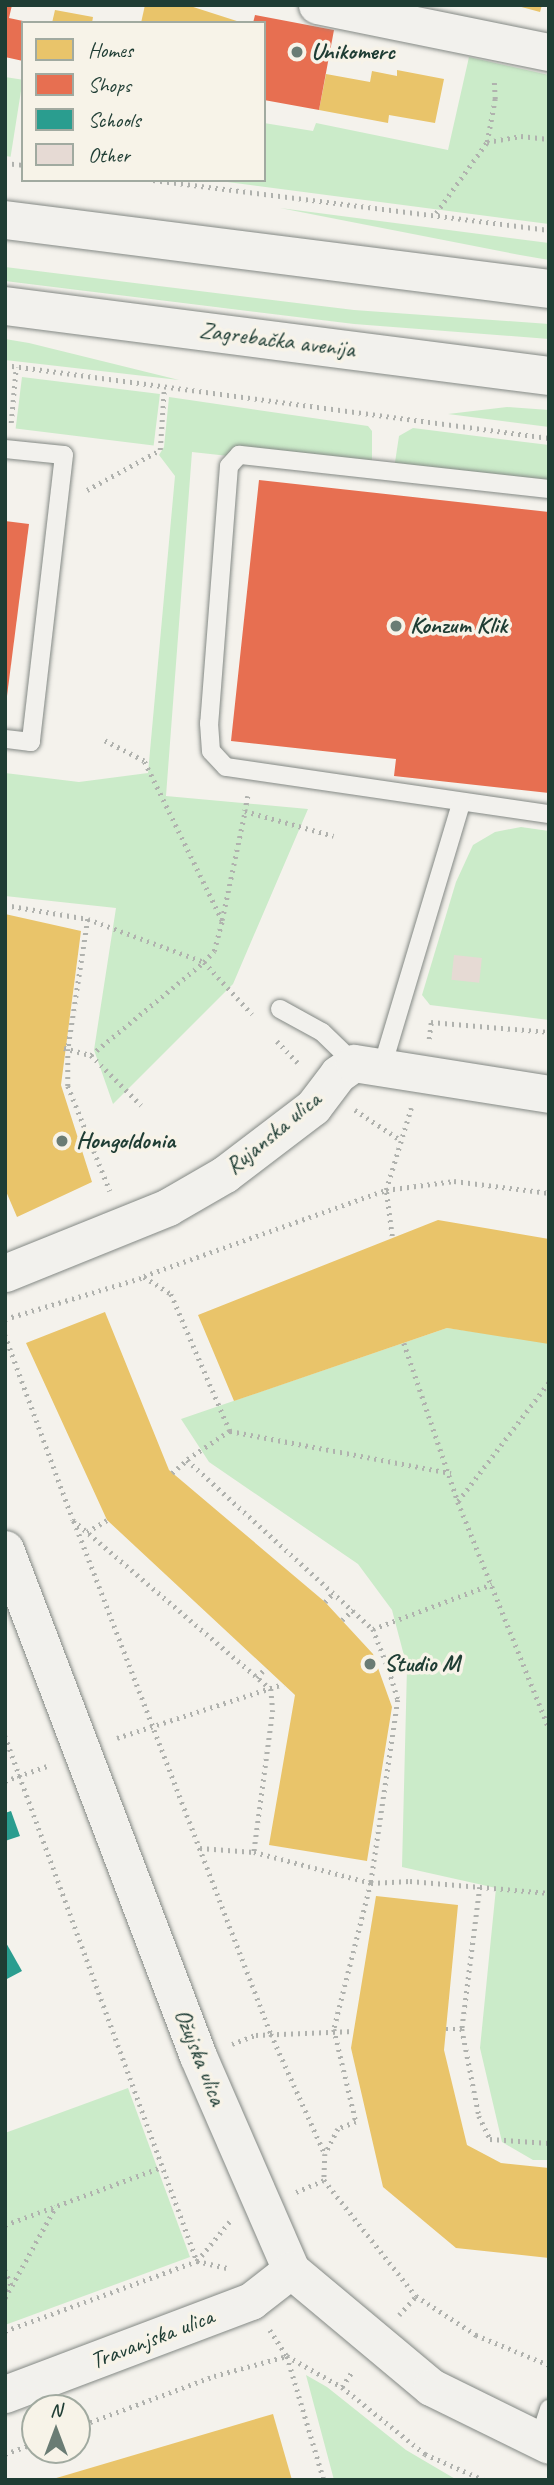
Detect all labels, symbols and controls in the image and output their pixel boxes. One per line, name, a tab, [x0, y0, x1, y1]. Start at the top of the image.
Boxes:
legend	[21, 21, 266, 182]
text: Homes	[88, 37, 133, 63]
place label: Unikomerc	[311, 38, 395, 66]
marker: Unikomerc	[289, 44, 305, 60]
text: Shops	[88, 72, 131, 98]
text: Schools	[88, 107, 140, 133]
text: Other	[88, 142, 130, 168]
street label: Zagrebačka avenija	[197, 316, 357, 364]
place label: Konzum Klik	[410, 612, 507, 640]
marker: Konzum Klik	[388, 618, 404, 634]
street label: Rujanska ulica	[220, 1085, 326, 1181]
place label: Hongoldonia	[76, 1127, 175, 1155]
marker: Hongoldonia	[54, 1133, 70, 1149]
place label: Studio M	[384, 1650, 460, 1678]
marker: Studio M	[362, 1656, 378, 1672]
street label: Ožujska ulica	[168, 2005, 232, 2109]
street label: Travanjska ulica	[86, 2302, 218, 2376]
north arrow	[21, 2394, 91, 2464]
text: N	[50, 2398, 62, 2422]

